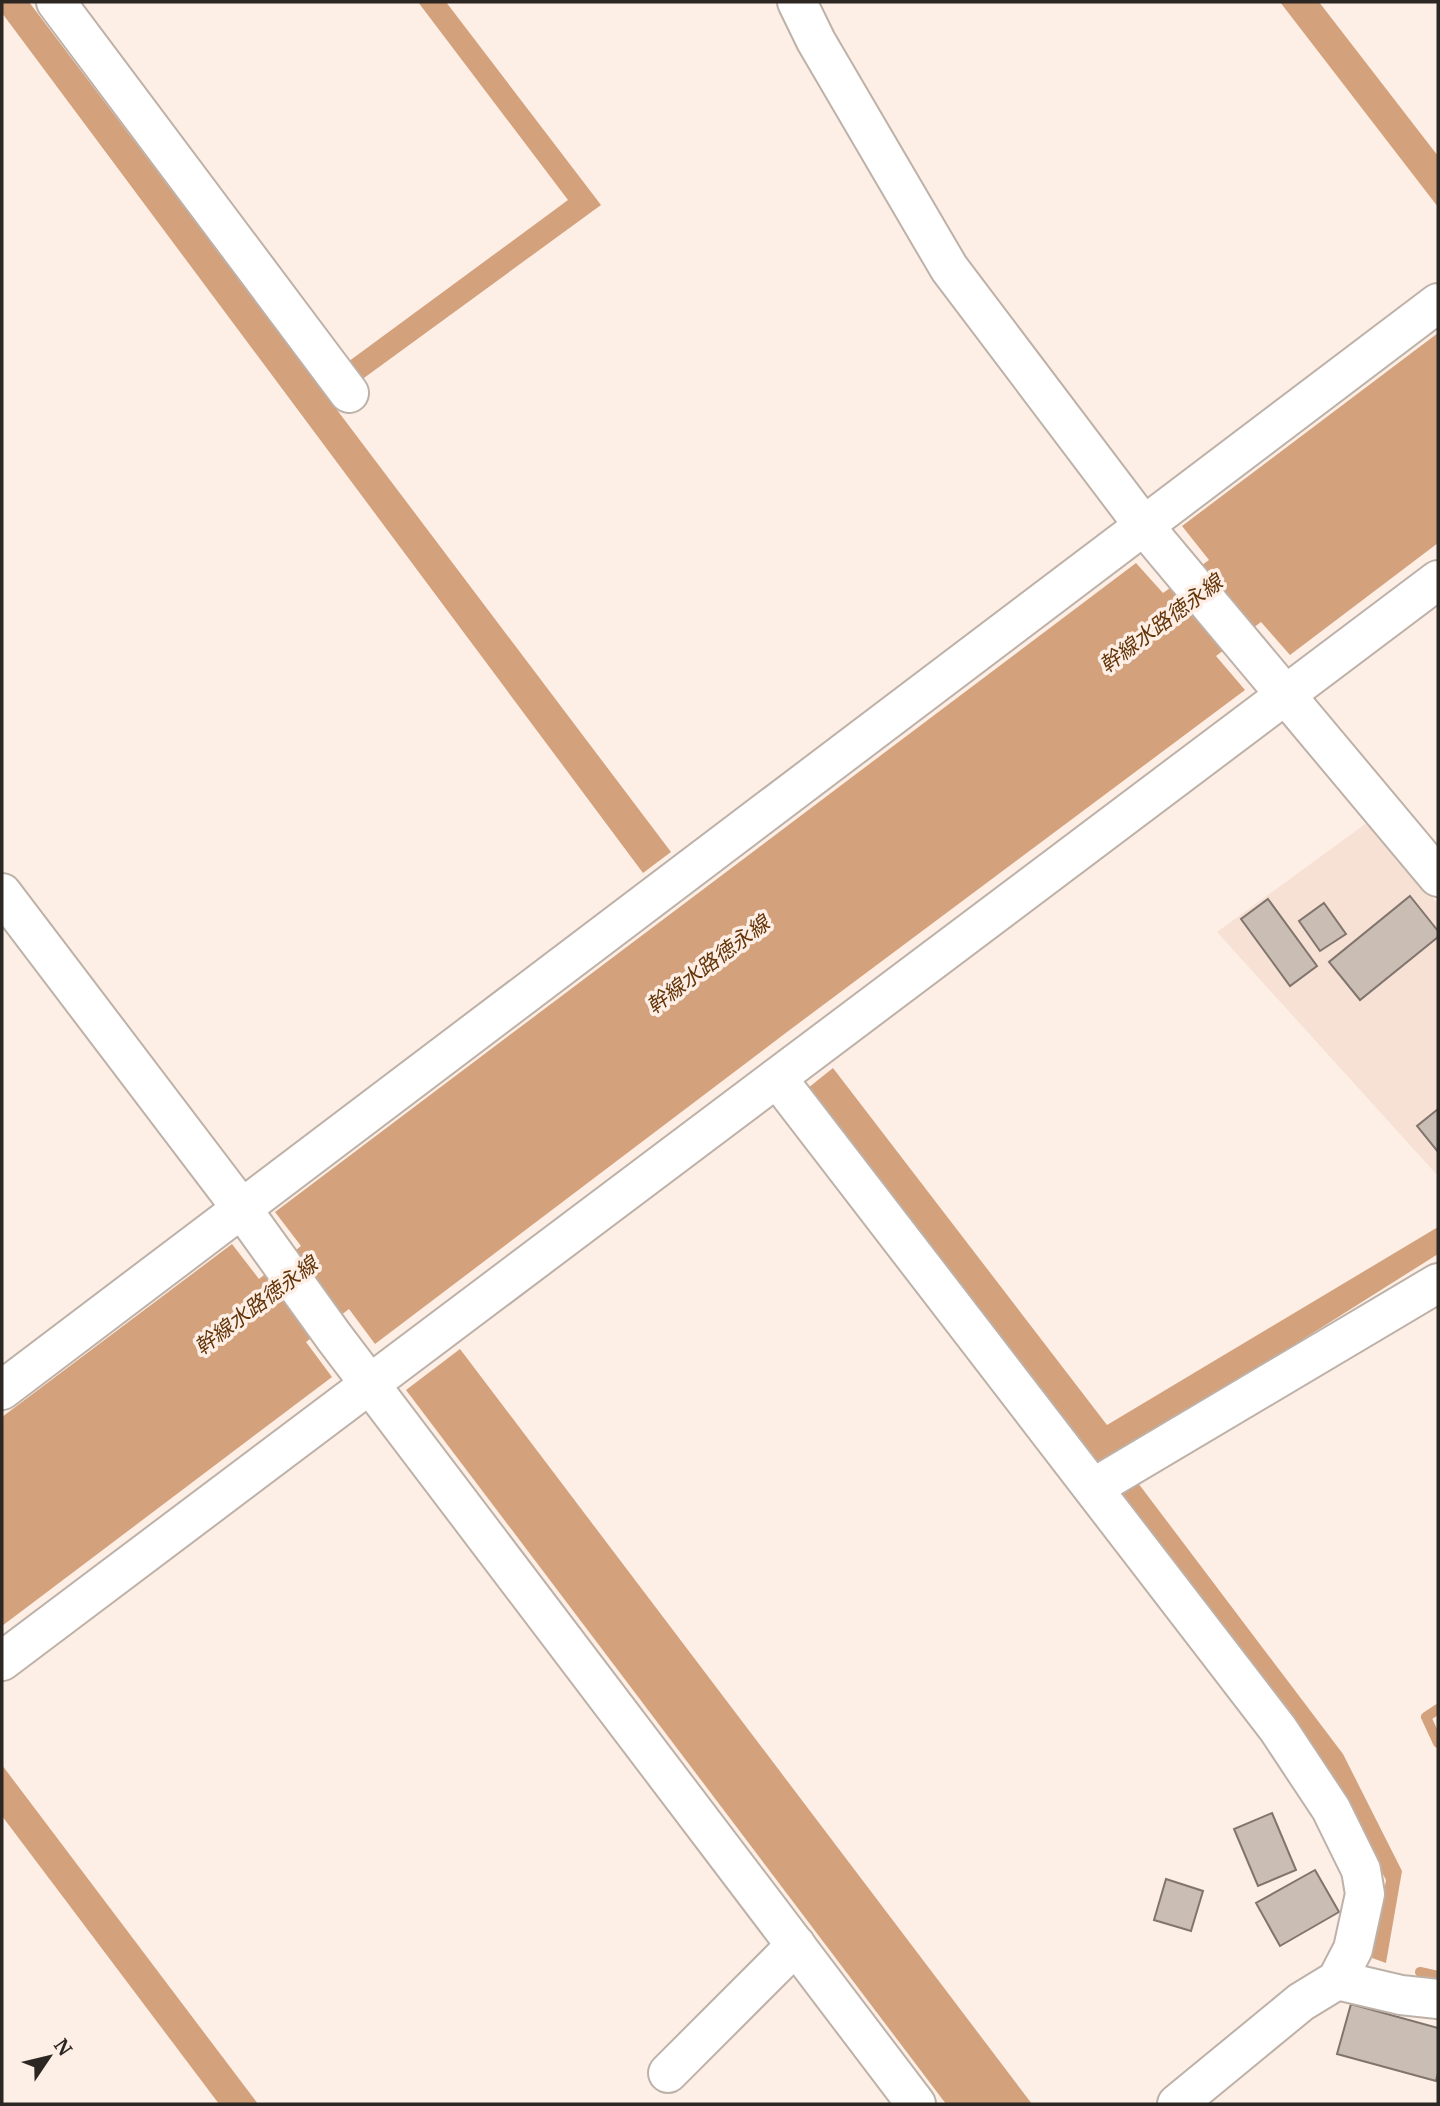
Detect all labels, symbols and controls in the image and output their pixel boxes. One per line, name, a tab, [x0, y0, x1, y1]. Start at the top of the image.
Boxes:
water label: 幹線水路徳永線	[1094, 567, 1230, 679]
water label: 幹線水路徳永線	[641, 908, 777, 1020]
water label: 幹線水路徳永線	[189, 1249, 325, 1361]
north arrow	[14, 2022, 84, 2092]
text: N	[49, 2034, 77, 2060]

